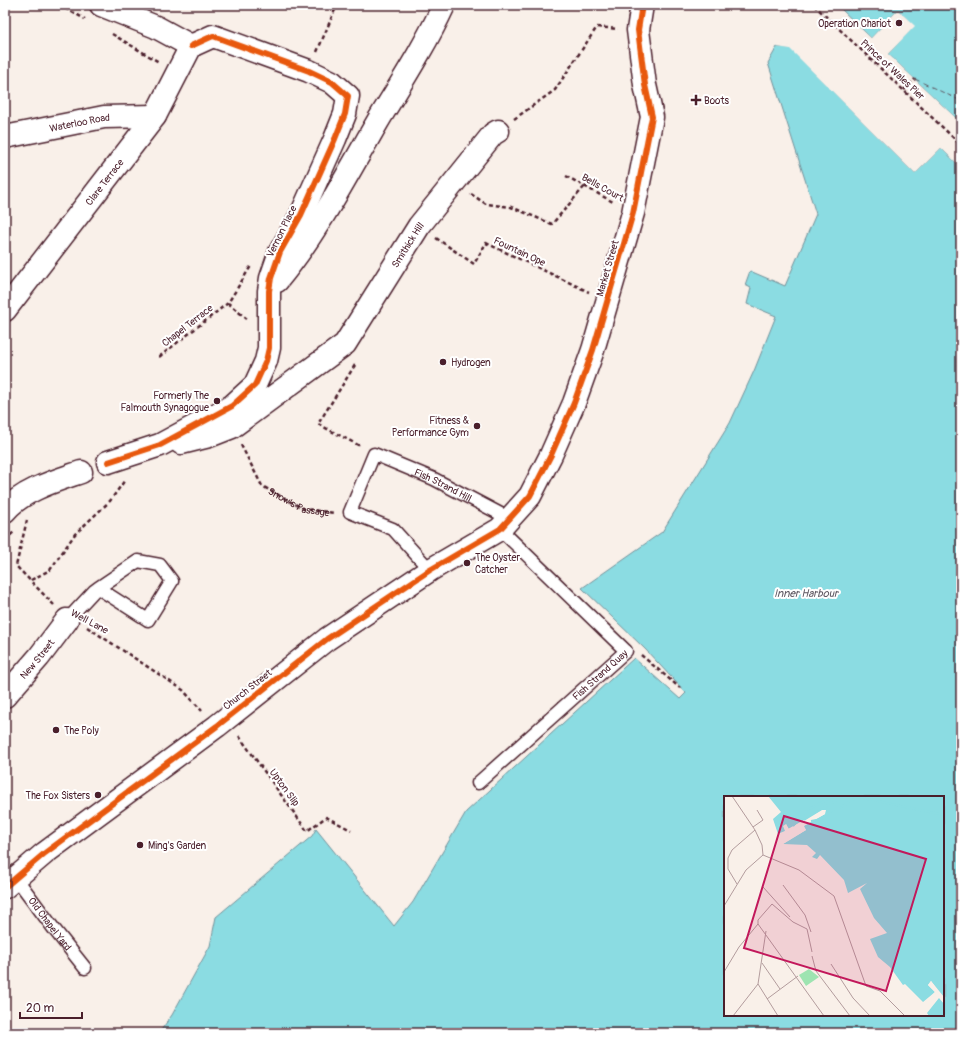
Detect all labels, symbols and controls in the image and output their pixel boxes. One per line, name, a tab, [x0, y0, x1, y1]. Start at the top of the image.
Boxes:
place label: Operation Chariot	[818, 18, 892, 30]
marker: Operation Chariot	[894, 18, 904, 28]
street label: Prince of Wales Pier	[858, 37, 927, 103]
marker: Boots	[691, 95, 701, 105]
place label: Boots	[704, 95, 729, 107]
street label: Waterloo Road	[48, 112, 110, 135]
street label: Clare Terrace	[83, 157, 127, 208]
street label: Bells Court	[579, 171, 626, 205]
street label: Vernon Place	[264, 204, 300, 259]
street label: Smithick Hill	[389, 220, 427, 270]
street label: Fountain Ope	[492, 235, 547, 269]
street label: Market Street	[594, 238, 622, 298]
street label: Chapel Terrace	[160, 302, 216, 349]
marker: Hydrogen	[438, 357, 448, 367]
place label: Hydrogen	[451, 357, 491, 369]
place label: Formerly The Falmouth Synagogue	[121, 390, 209, 414]
marker: Formerly The Falmouth Synagogue	[212, 396, 222, 406]
place label: Fitness & Performance Gym	[392, 415, 469, 439]
marker: Fitness & Performance Gym	[472, 421, 482, 431]
street label: Fish Strand Hill	[412, 466, 474, 505]
street label: Snow's Passage	[266, 485, 330, 519]
place label: The Oyster Catcher	[475, 552, 520, 576]
marker: The Oyster Catcher	[462, 558, 472, 568]
water label: Inner Harbour	[774, 587, 840, 600]
street label: Well Lane	[69, 607, 110, 637]
street label: New Street	[18, 636, 58, 682]
street label: Fish Strand Quay	[570, 647, 631, 703]
street label: Church Street	[221, 666, 275, 713]
marker: The Poly	[51, 725, 61, 735]
place label: The Poly	[64, 725, 100, 737]
street label: Upton Slip	[267, 767, 302, 809]
place label: The Fox Sisters	[26, 790, 91, 802]
marker: The Fox Sisters	[93, 790, 103, 800]
inset map	[724, 796, 944, 1016]
marker: Ming's Garden	[135, 840, 145, 850]
place label: Ming's Garden	[148, 840, 207, 852]
street label: Old Chapel Yard	[25, 895, 74, 953]
scale bar	[20, 994, 82, 1020]
text: 20 m	[26, 1001, 55, 1016]

